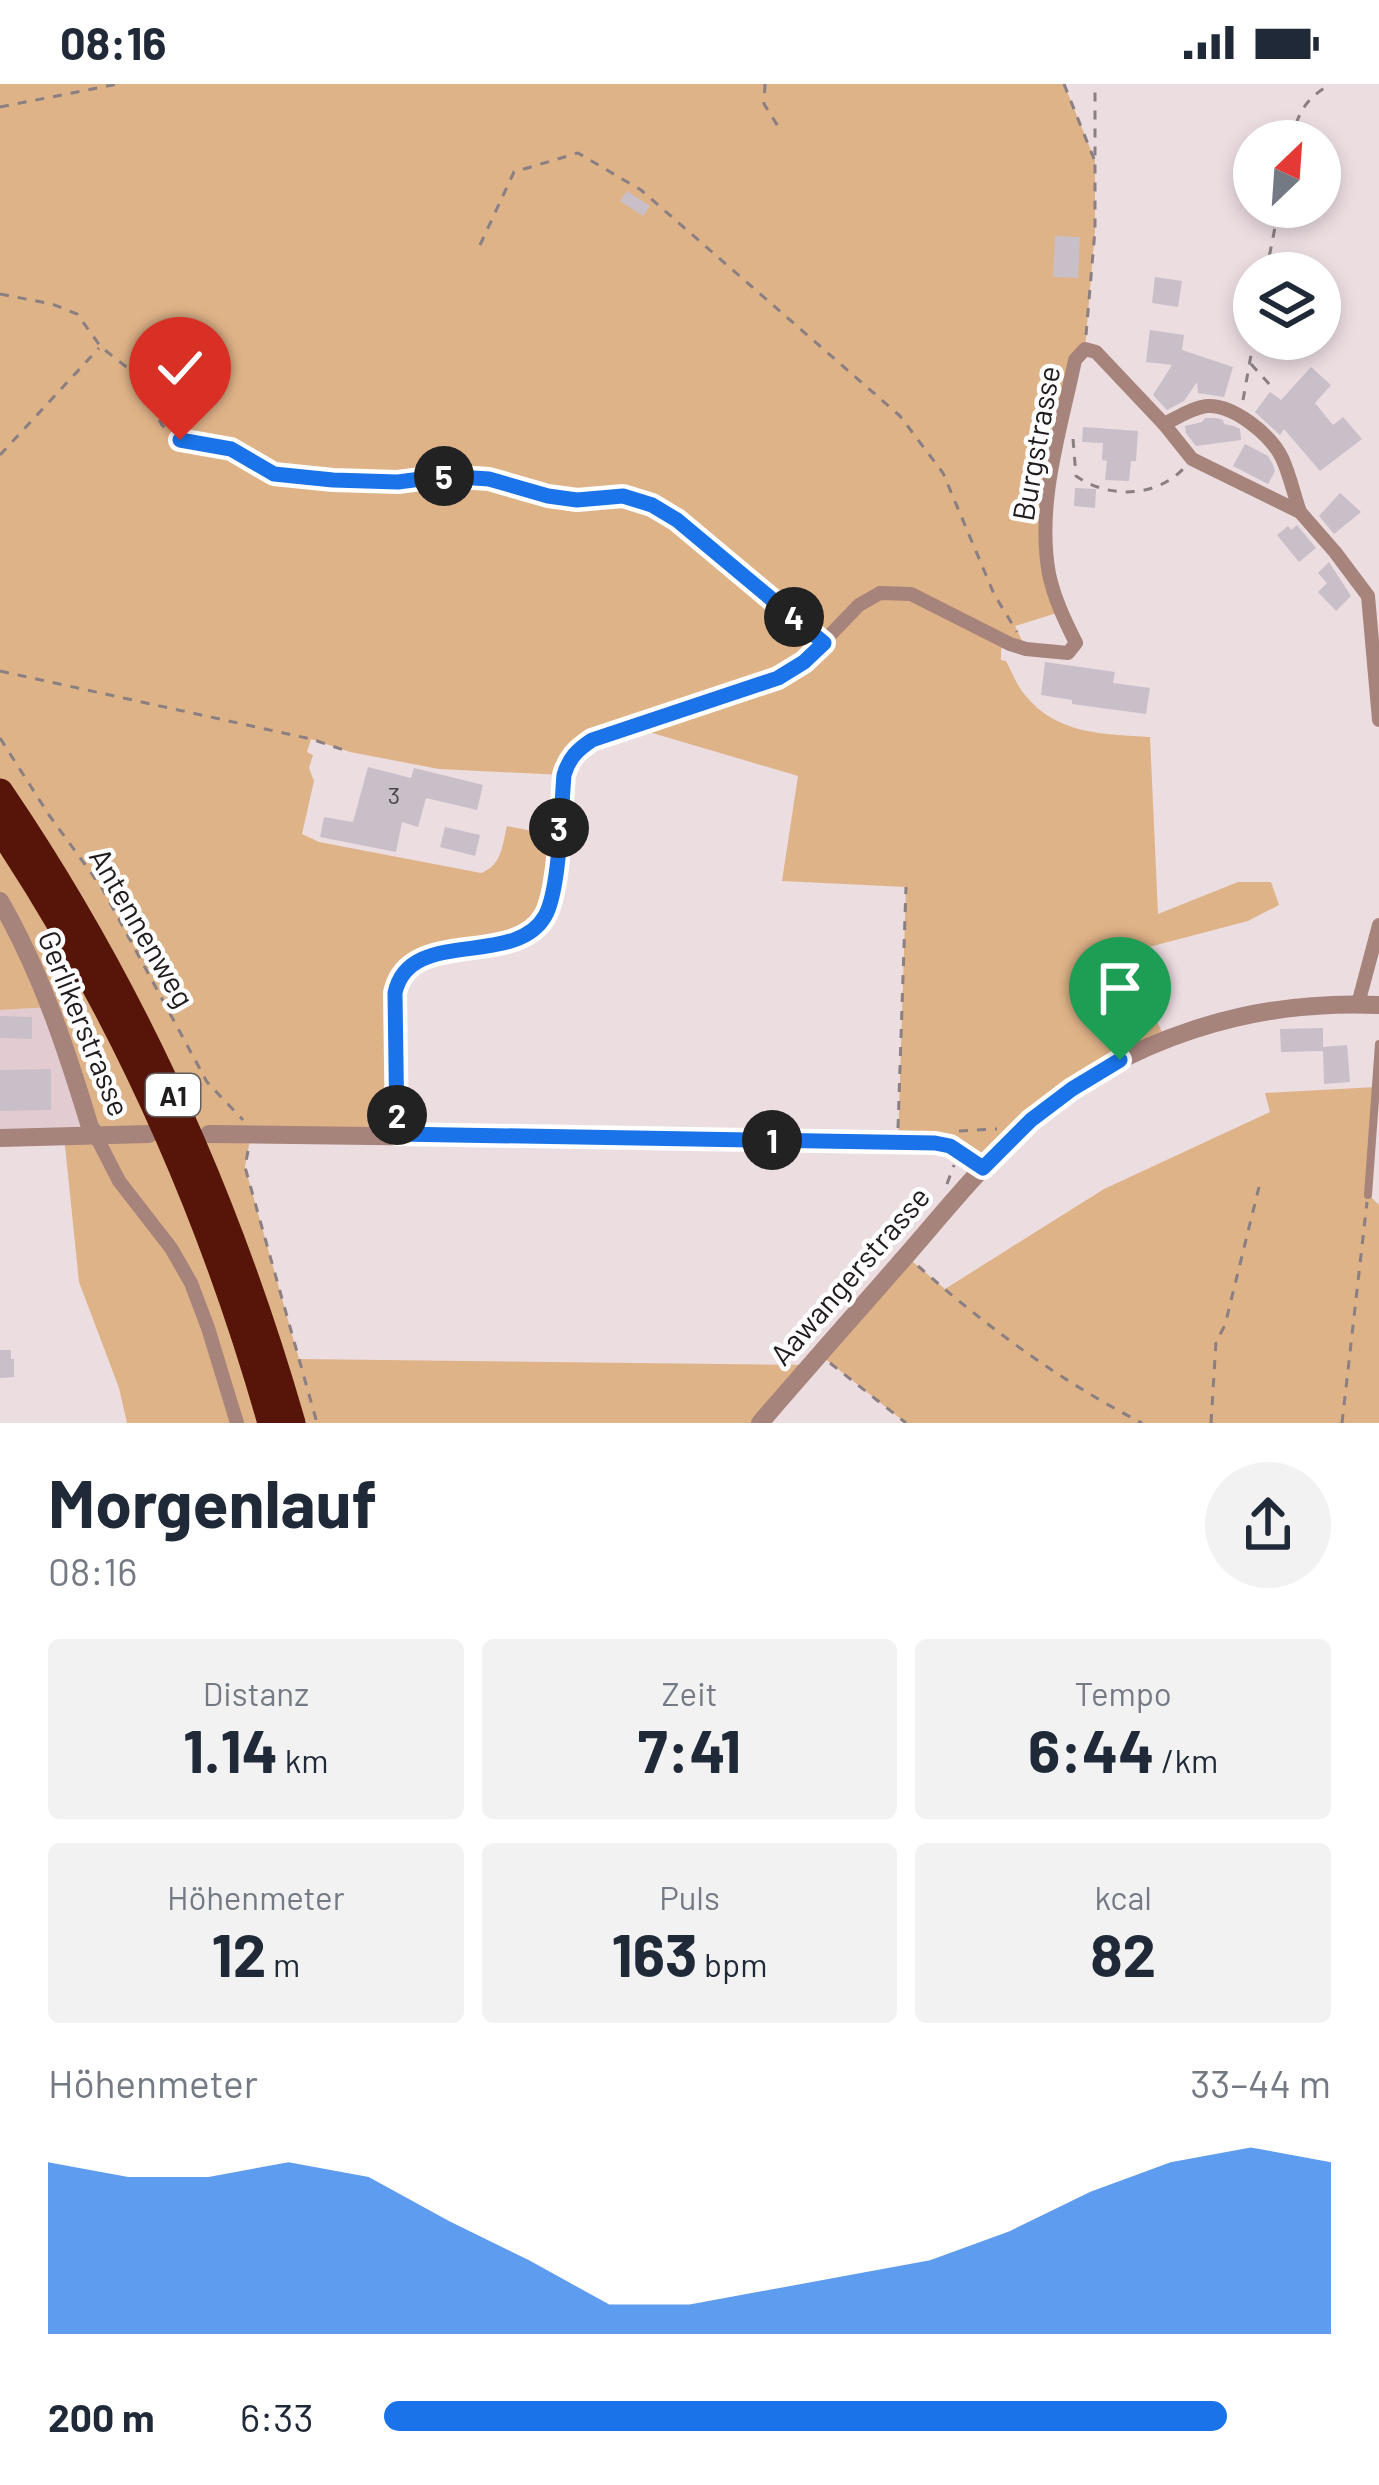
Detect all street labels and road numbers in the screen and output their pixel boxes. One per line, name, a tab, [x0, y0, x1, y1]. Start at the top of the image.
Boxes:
street label: Burgstrasse	[1004, 363, 1066, 523]
street label: Antennenweg	[83, 841, 203, 1013]
street label: Gerlikerstrasse	[31, 925, 139, 1121]
road number: A1	[146, 1074, 200, 1116]
street label: Aawangerstrasse	[762, 1178, 936, 1372]

